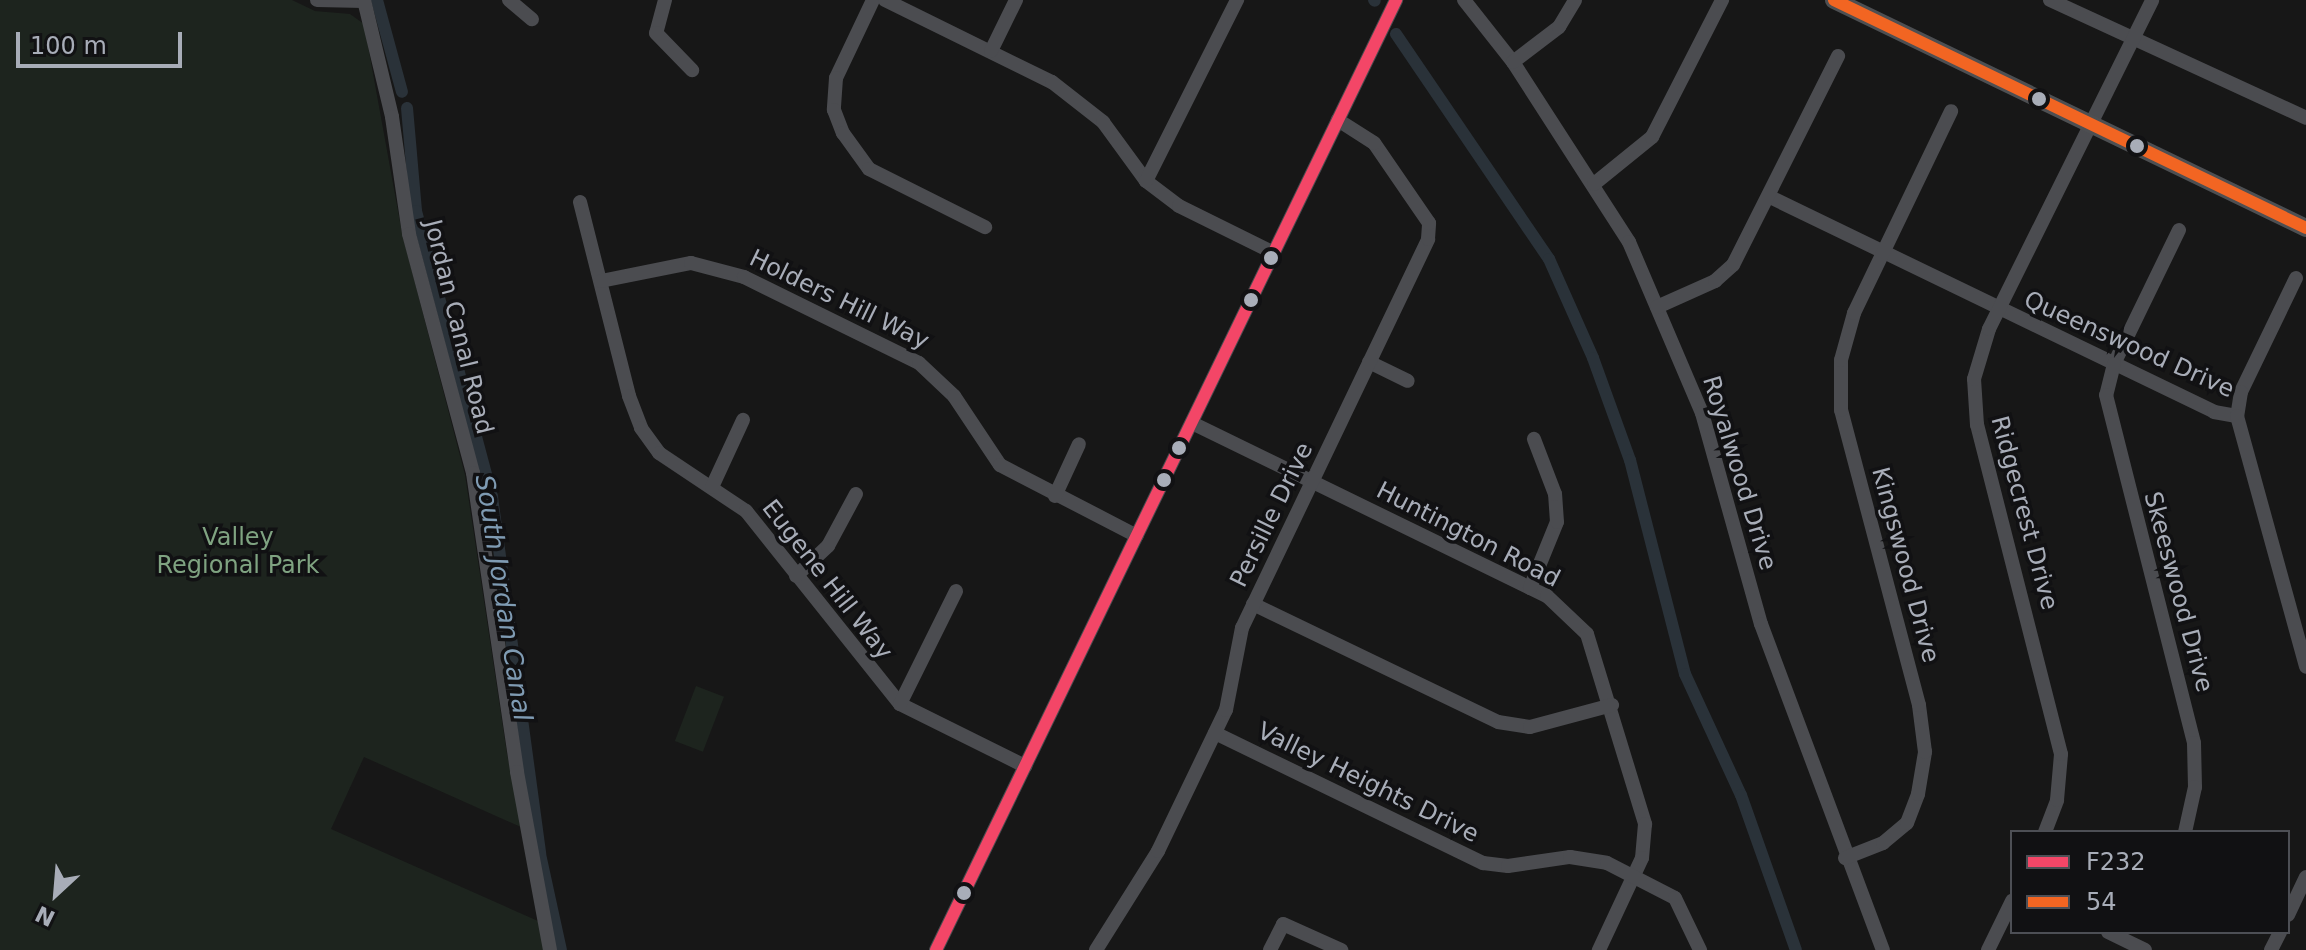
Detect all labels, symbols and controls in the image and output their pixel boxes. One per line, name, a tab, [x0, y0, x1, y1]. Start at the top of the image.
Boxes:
scale bar	[20, 16, 186, 66]
text: 100 m	[30, 32, 107, 60]
unlabelled marker	[2031, 91, 2047, 107]
unlabelled marker	[2129, 138, 2145, 154]
street label: Jordan Canal Road	[417, 217, 499, 437]
street label: Holders Hill Way	[745, 244, 933, 356]
unlabelled marker	[1263, 250, 1279, 266]
street label: Queenswood Drive	[2019, 286, 2239, 404]
unlabelled marker	[1243, 292, 1259, 308]
street label: Royalwood Drive	[1696, 372, 1782, 574]
street label: Ridgecrest Drive	[1984, 413, 2064, 613]
street label: Persille Drive	[1225, 438, 1319, 592]
unlabelled marker	[1171, 440, 1187, 456]
street label: Kingswood Drive	[1865, 464, 1945, 666]
unlabelled marker	[1156, 472, 1172, 488]
water label: South Jordan Canal	[468, 473, 538, 723]
street label: Huntington Road	[1371, 476, 1565, 594]
street label: Skeeswood Drive	[2137, 489, 2219, 695]
street label: Eugene Hill Way	[756, 494, 898, 666]
park label: Valley Regional Park	[156, 524, 320, 580]
street label: Valley Heights Drive	[1253, 717, 1483, 849]
legend	[2010, 830, 2290, 934]
text: F232	[2086, 848, 2146, 876]
north arrow	[16, 854, 96, 934]
unlabelled marker	[956, 885, 972, 901]
text: 54	[2086, 888, 2117, 916]
text: N	[32, 901, 59, 931]

